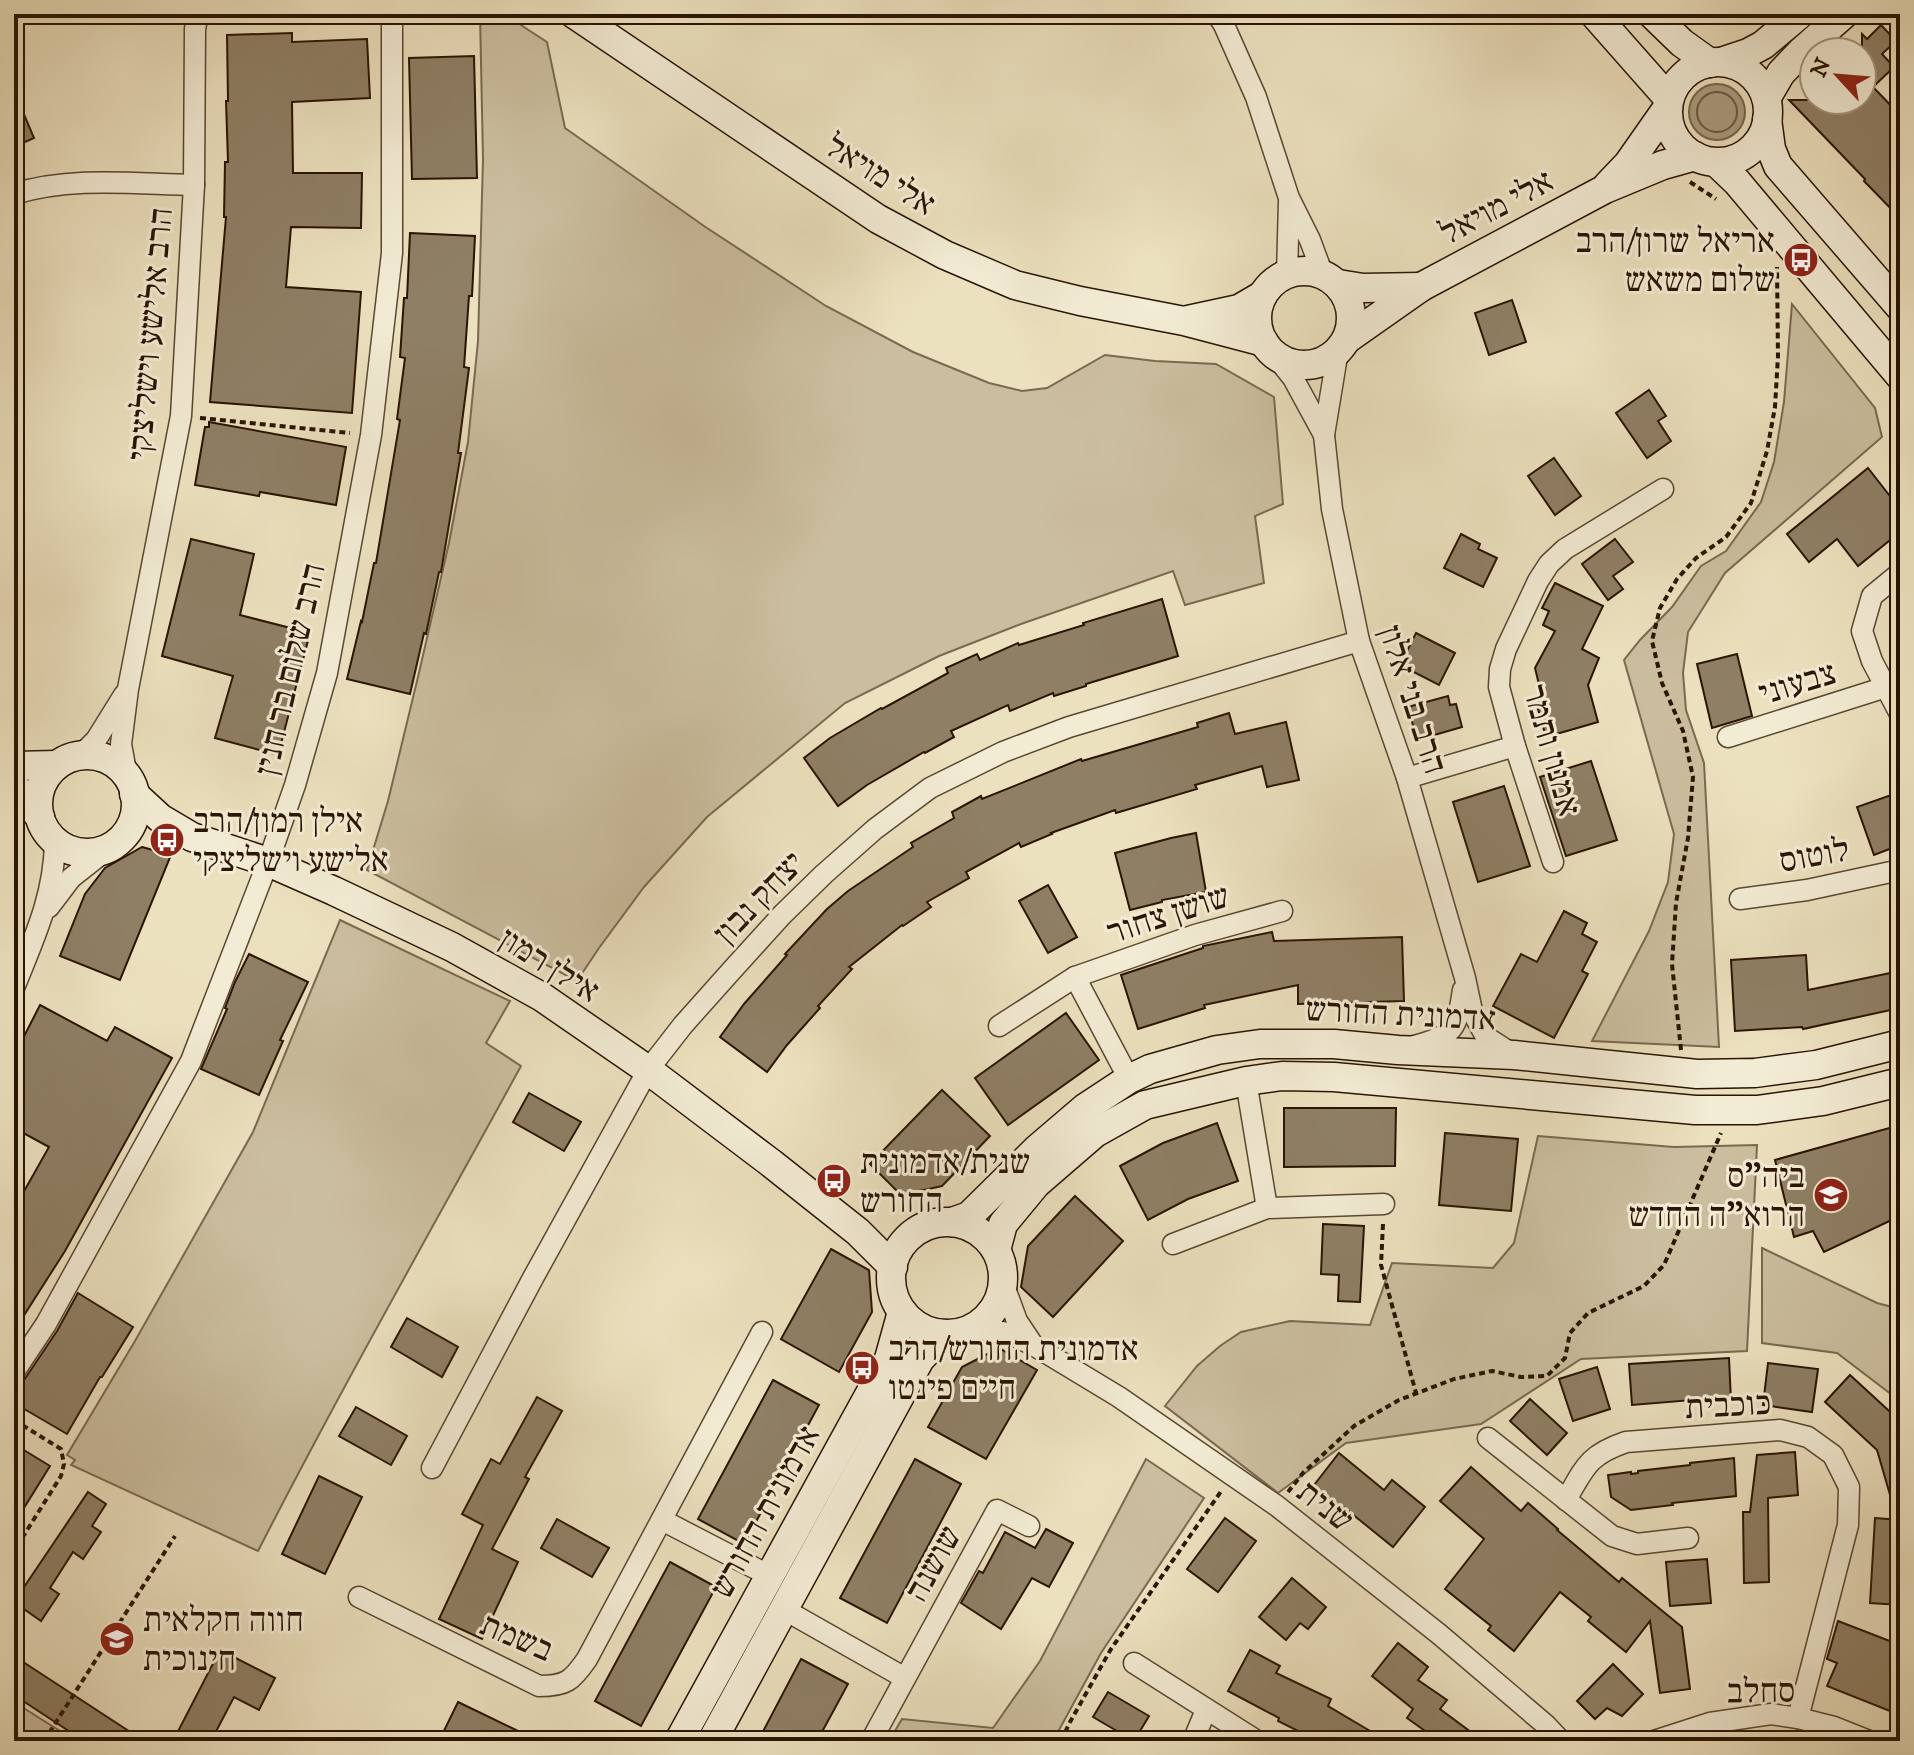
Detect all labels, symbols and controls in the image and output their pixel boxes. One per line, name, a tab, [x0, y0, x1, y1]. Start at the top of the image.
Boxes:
north arrow	[1798, 36, 1878, 116]
text: N	[1805, 54, 1837, 82]
street label: אלי מויאל	[817, 125, 943, 226]
street label: אלי מויאל	[1433, 160, 1561, 255]
street label: הרב אלישע וישליצקי	[119, 206, 183, 462]
place label: אריאל שרון/הרב שלום משאש	[1575, 221, 1775, 302]
bus stop icon: אריאל שרון/הרב שלום משאש	[1782, 241, 1820, 279]
street label: הרב שלום בר חנין	[246, 559, 336, 780]
street label: הרב בני אלון	[1368, 620, 1456, 779]
street label: צבעוני	[1754, 652, 1841, 716]
street label: אמנון ותמר	[1512, 680, 1590, 821]
place label: אילן רמון/הרב אלישע וישליצקי	[193, 801, 389, 882]
bus stop icon: אילן רמון/הרב אלישע וישליצקי	[148, 821, 186, 859]
street label: לוטוס	[1776, 829, 1853, 883]
street label: יצחק נבון	[705, 843, 814, 954]
street label: שושן צחור	[1102, 875, 1235, 954]
street label: אילן רמון	[491, 919, 607, 1013]
street label: אדמונית החורש	[1305, 989, 1497, 1041]
place label: שנית/אדמונית החורש	[860, 1142, 1030, 1223]
place label: ביה"ס הרוא"ה החדש	[1628, 1156, 1805, 1237]
bus stop icon: שנית/אדמונית החורש	[815, 1162, 853, 1200]
school or university icon: ביה"ס הרוא"ה החדש	[1812, 1176, 1850, 1214]
place label: אדמונית החורש/הרב חיים פינטו	[888, 1329, 1139, 1410]
bus stop icon: אדמונית החורש/הרב חיים פינטו	[843, 1349, 881, 1387]
street label: כוכבית	[1684, 1383, 1772, 1429]
street label: אדמונית החורש	[701, 1418, 830, 1606]
street label: שנית	[1288, 1471, 1362, 1542]
street label: שושנה	[896, 1519, 972, 1609]
place label: חווה חקלאית חינוכית	[143, 1600, 304, 1681]
street label: בשמת	[474, 1604, 559, 1672]
school or university icon: חווה חקלאית חינוכית	[98, 1620, 136, 1658]
street label: סחלב	[1726, 1670, 1796, 1714]

